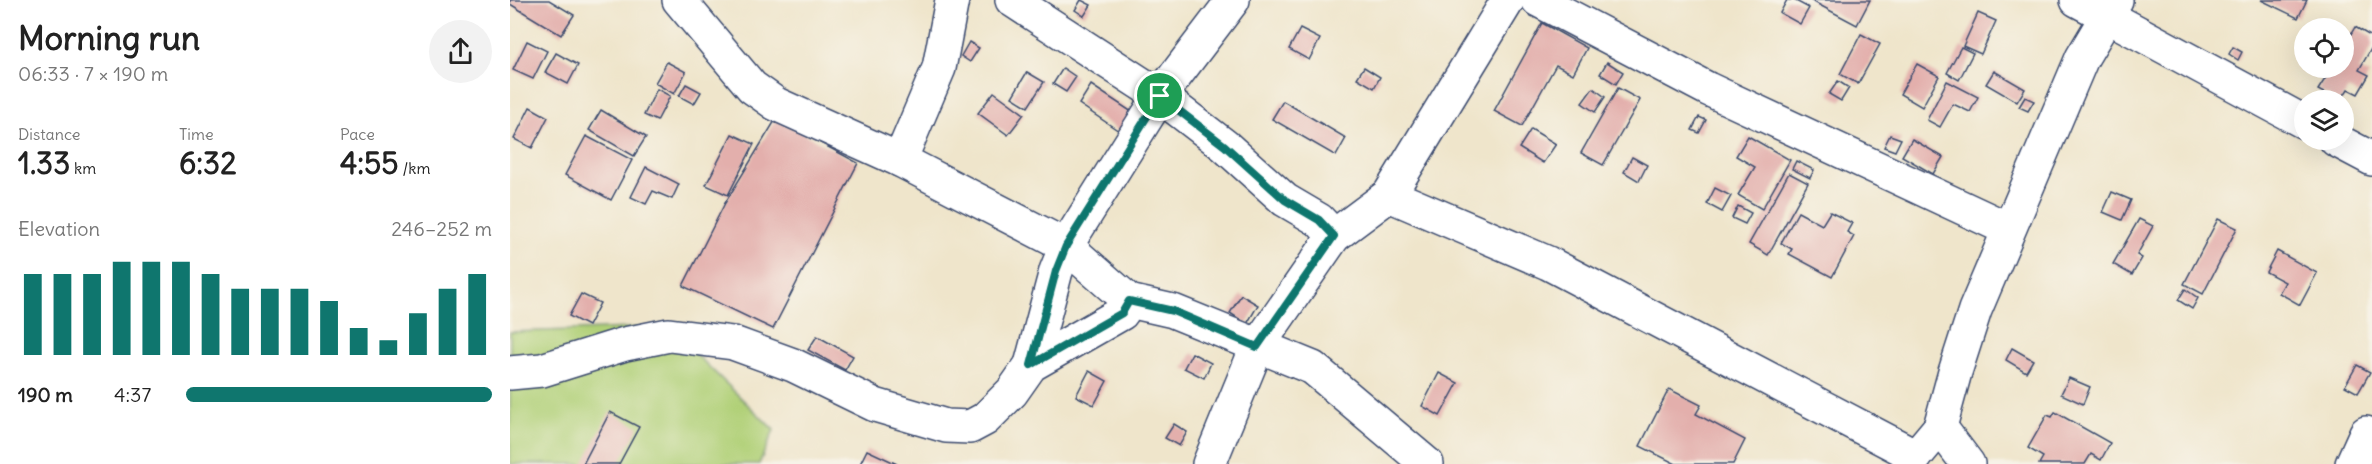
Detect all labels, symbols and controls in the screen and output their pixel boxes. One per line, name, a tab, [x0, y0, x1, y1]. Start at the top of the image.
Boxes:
text: Morning run	[18, 17, 200, 59]
map controls	[2294, 18, 2354, 150]
button: locate	[2294, 18, 2354, 78]
button: share	[429, 20, 492, 83]
text: 06:33 · 7 × 190 m	[18, 61, 168, 86]
pin	[1134, 70, 1185, 121]
icon: arrive	[1143, 79, 1176, 112]
button: layers	[2294, 90, 2354, 150]
text: Distance	[18, 124, 80, 144]
text: Time	[179, 124, 214, 144]
text: Pace	[340, 124, 375, 144]
text: 1.33	[18, 144, 70, 182]
text: 6:32	[179, 144, 237, 182]
text: 4:55	[340, 144, 399, 182]
text: km	[70, 158, 96, 178]
text: /km	[399, 158, 430, 178]
text: Elevation	[18, 216, 100, 241]
text: 246–252 m	[391, 216, 492, 241]
text: 190 m	[18, 382, 73, 407]
text: 4:37	[114, 382, 151, 407]

